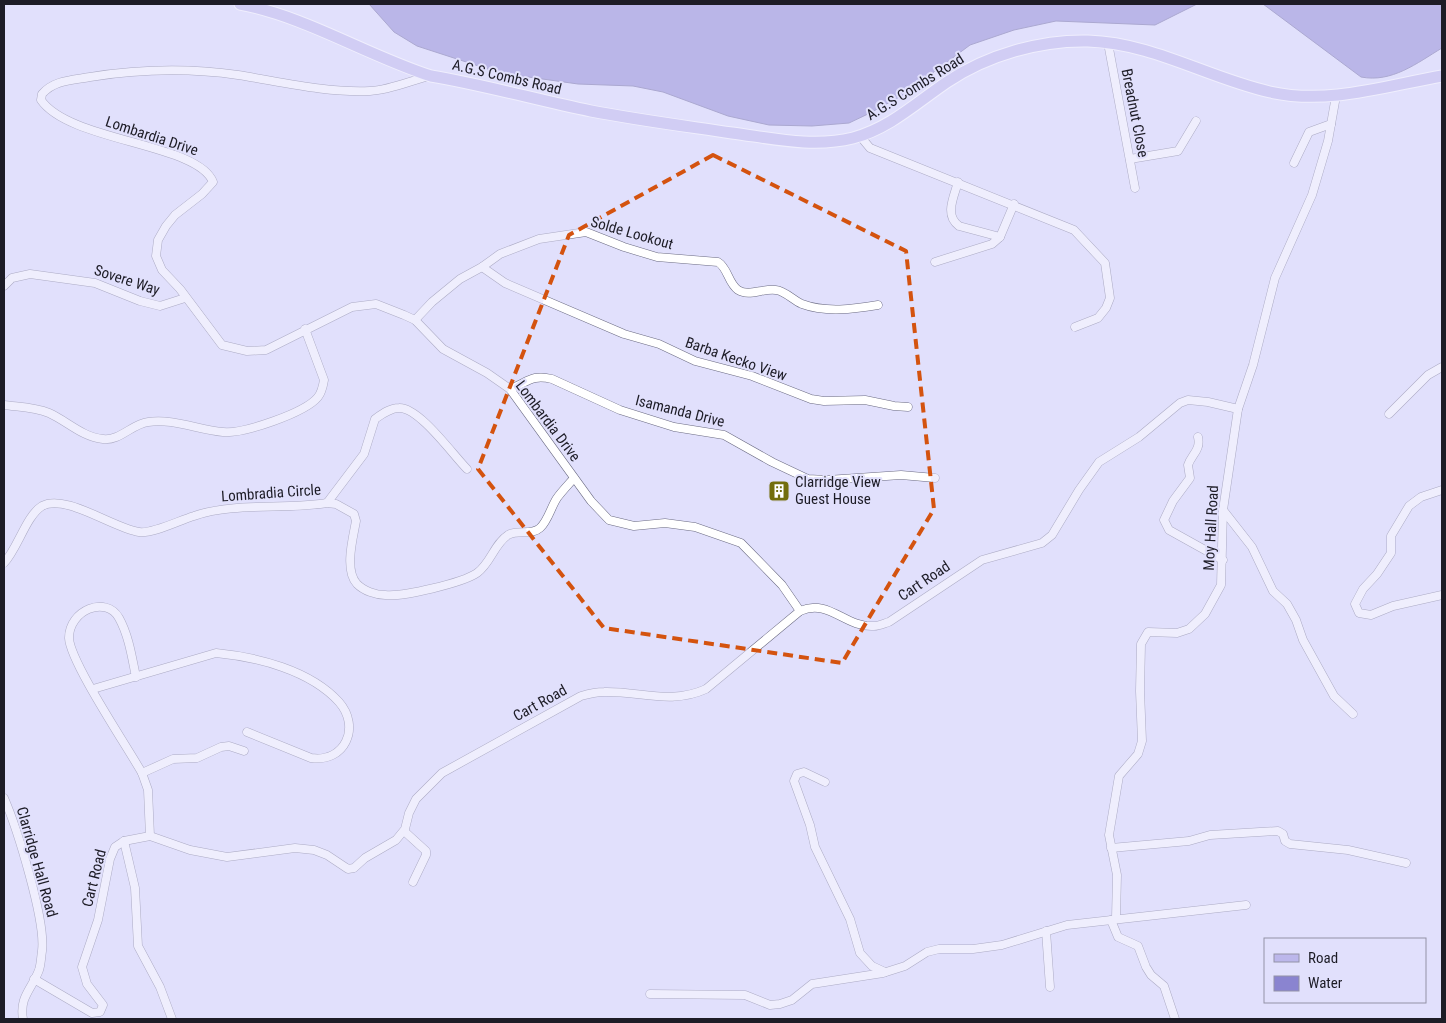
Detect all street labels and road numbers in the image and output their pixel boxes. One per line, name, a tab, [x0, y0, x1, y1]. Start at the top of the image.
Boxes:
street label: A.G.S Combs Road	[863, 50, 967, 124]
street label: A.G.S Combs Road	[451, 56, 563, 98]
street label: Breadnut Close	[1118, 67, 1152, 159]
street label: Lombardia Drive	[103, 113, 201, 159]
street label: Solde Lookout	[589, 213, 675, 253]
street label: Sovere Way	[92, 261, 162, 299]
street label: Barba Kecko View	[683, 333, 789, 385]
street label: Lombardia Drive	[512, 377, 584, 465]
street label: Isamanda Drive	[633, 391, 727, 431]
street label: Lombradia Circle	[220, 481, 322, 505]
street label: Moy Hall Road	[1200, 485, 1222, 571]
street label: Cart Road	[895, 557, 953, 605]
street label: Cart Road	[510, 681, 570, 725]
street label: Clarridge Hall Road	[13, 805, 61, 919]
street label: Cart Road	[78, 847, 110, 909]

